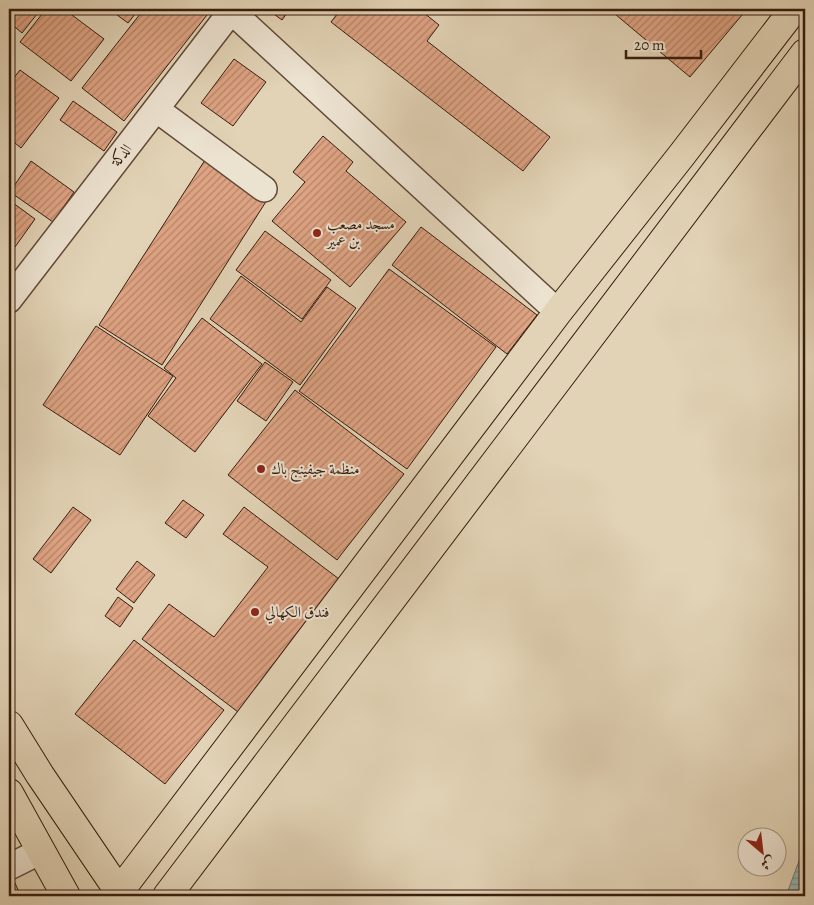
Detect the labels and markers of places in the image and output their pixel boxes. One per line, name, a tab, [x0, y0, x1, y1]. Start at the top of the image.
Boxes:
place label: مسجد مصعب بن عمير	[325, 214, 395, 251]
marker: مسجد مصعب بن عمير	[311, 227, 323, 239]
place label: منظمة جيفينج باك	[271, 459, 360, 483]
marker: منظمة جيفينج باك	[255, 463, 267, 475]
place label: فندق الكهالي	[265, 602, 330, 624]
marker: فندق الكهالي	[249, 606, 261, 618]

